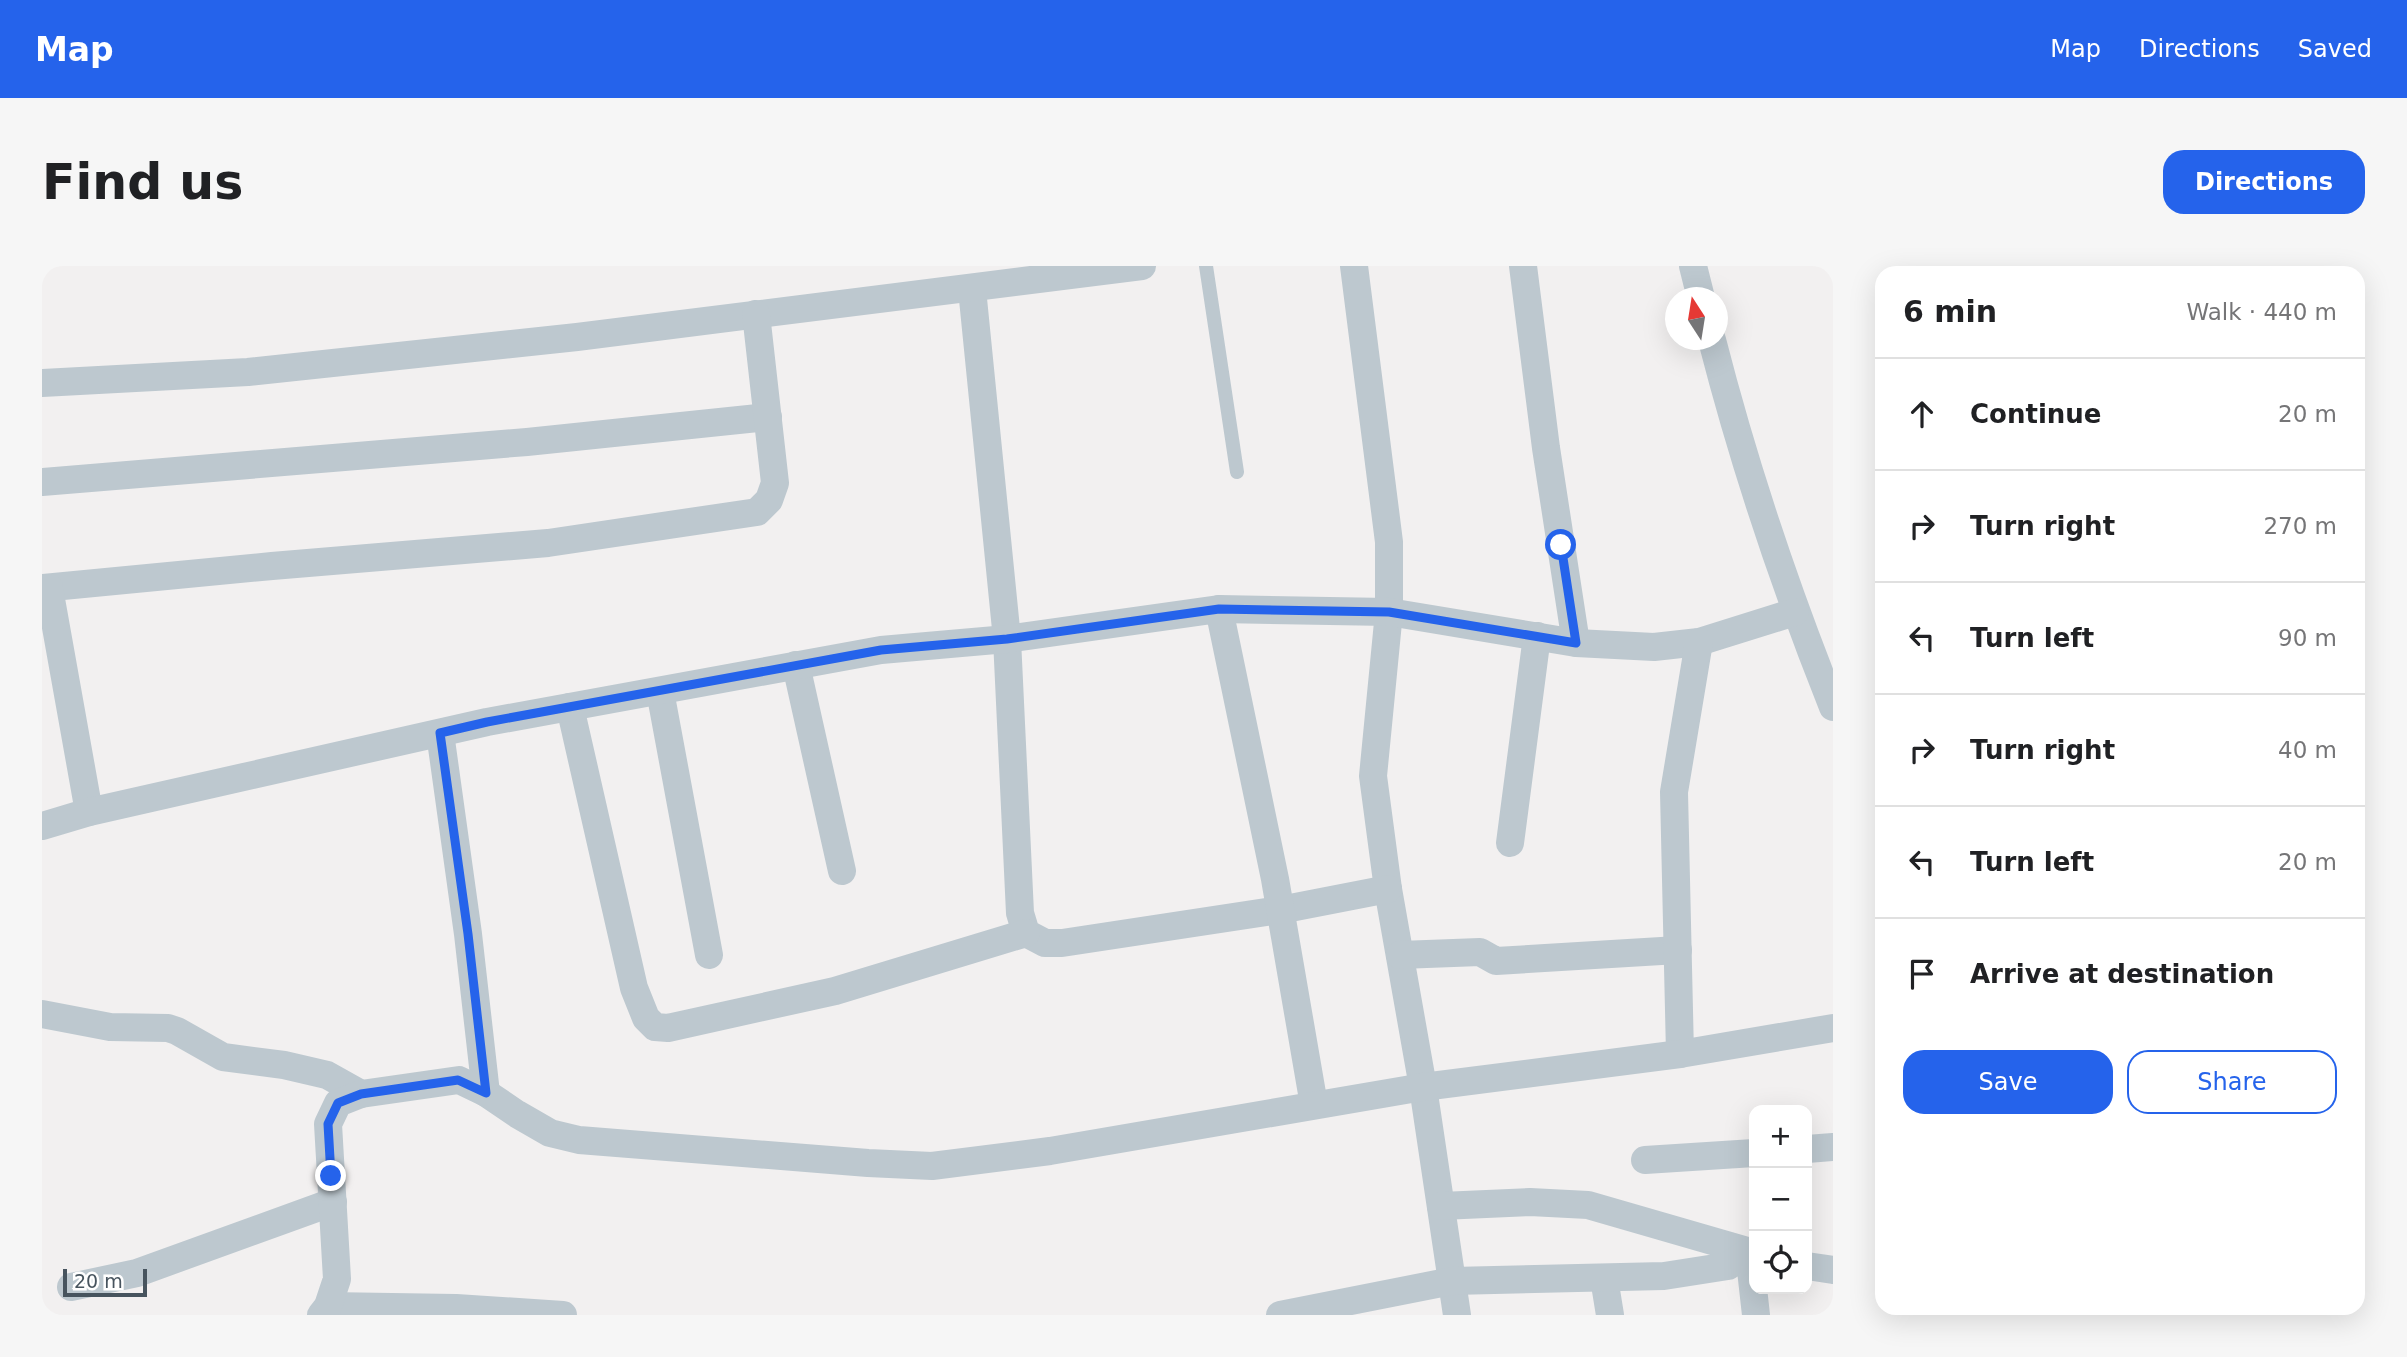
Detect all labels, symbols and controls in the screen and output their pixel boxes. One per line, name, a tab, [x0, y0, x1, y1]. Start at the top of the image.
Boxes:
text: Map	[35, 30, 114, 69]
text: Map	[2050, 35, 2101, 63]
text: Directions	[2139, 35, 2260, 63]
text: Saved	[2298, 35, 2372, 63]
button: Directions	[2163, 150, 2365, 214]
text: Find us	[42, 154, 243, 211]
north arrow	[1665, 287, 1728, 350]
text: 6 min	[1903, 294, 1997, 329]
text: Walk · 440 m	[2186, 299, 2337, 325]
icon: ahead	[1903, 395, 1941, 433]
text: Continue	[1970, 399, 2101, 429]
text: 20 m	[2278, 401, 2337, 427]
icon: right	[1903, 507, 1941, 545]
text: Turn right	[1970, 511, 2115, 541]
text: 270 m	[2263, 513, 2337, 539]
route start	[1545, 529, 1576, 560]
icon: left	[1903, 619, 1941, 657]
text: Turn left	[1970, 623, 2094, 653]
text: 90 m	[2278, 625, 2337, 651]
icon: right	[1903, 731, 1941, 769]
text: Turn right	[1970, 735, 2115, 765]
text: 40 m	[2278, 737, 2337, 763]
icon: left	[1903, 843, 1941, 881]
text: Turn left	[1970, 847, 2094, 877]
text: 20 m	[2278, 849, 2337, 875]
icon: arrive	[1903, 955, 1941, 993]
text: Arrive at destination	[1970, 959, 2274, 989]
button: Save	[1903, 1050, 2113, 1114]
button: Share	[2127, 1050, 2337, 1114]
map controls	[1749, 1105, 1812, 1294]
button: +	[1749, 1105, 1812, 1168]
route end	[315, 1160, 346, 1191]
button: −	[1749, 1168, 1812, 1231]
button: locate	[1749, 1231, 1812, 1294]
scale bar	[63, 1266, 147, 1298]
text: 20 m	[74, 1270, 123, 1292]

